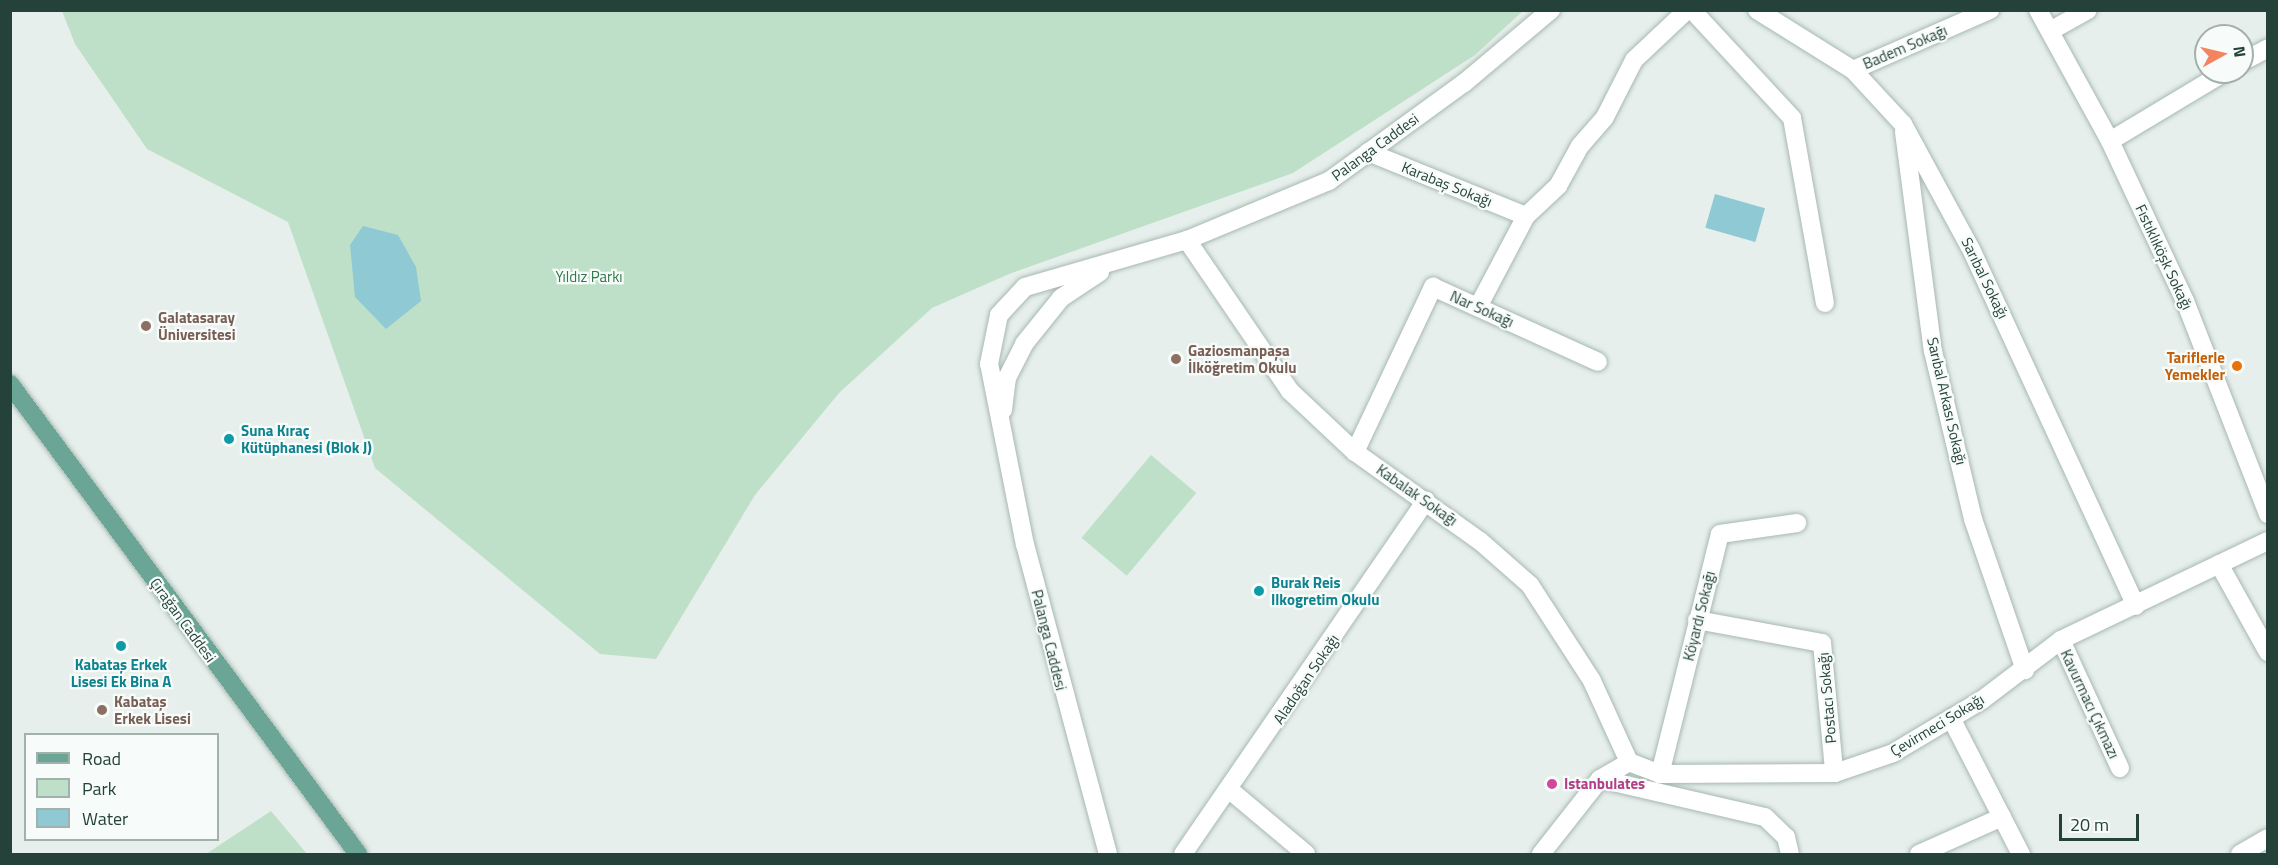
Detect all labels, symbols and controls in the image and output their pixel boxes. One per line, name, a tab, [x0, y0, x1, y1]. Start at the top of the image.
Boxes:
street label: Badem Sokağı	[1860, 21, 1950, 73]
north arrow	[2194, 24, 2254, 84]
text: N	[2227, 45, 2252, 59]
street label: Palanga Caddesi	[1328, 109, 1422, 185]
street label: Karabaş Sokağı	[1399, 158, 1495, 210]
street label: Fıstıklıköşk Sokağı	[2132, 201, 2196, 313]
street label: Sarıbal Sokağı	[1958, 235, 2012, 321]
park label: Yıldız Parkı	[555, 268, 623, 286]
street label: Nar Sokağı	[1447, 287, 1517, 331]
place label: Galatasaray Üniversitesi	[158, 308, 236, 343]
marker: Galatasaray Üniversitesi	[139, 319, 153, 333]
street label: Sarıbal Arkası Sokağı	[1924, 335, 1970, 467]
place label: Gaziosmanpaşa İlköğretim Okulu	[1188, 341, 1297, 376]
place label: Tariflerle Yemekler	[2165, 348, 2225, 383]
marker: Gaziosmanpaşa İlköğretim Okulu	[1169, 352, 1183, 366]
marker: Tariflerle Yemekler	[2230, 359, 2244, 373]
place label: Suna Kıraç Kütüphanesi (Blok J)	[241, 421, 372, 456]
marker: Suna Kıraç Kütüphanesi (Blok J)	[222, 432, 236, 446]
street label: Kabalak Sokağı	[1373, 460, 1461, 530]
street label: Köyardı Sokağı	[1679, 569, 1719, 663]
place label: Burak Reis Ilkogretim Okulu	[1271, 573, 1380, 608]
street label: Çırağan Caddesi	[146, 574, 220, 666]
marker: Burak Reis Ilkogretim Okulu	[1252, 584, 1266, 598]
street label: Palanga Caddesi	[1028, 588, 1070, 692]
street label: Aladoğan Sokağı	[1269, 631, 1343, 727]
marker: Kabataş Erkek Lisesi Ek Bina A	[114, 639, 128, 653]
street label: Kavurmacı Çıkmazı	[2057, 647, 2123, 761]
street label: Postacı Sokağı	[1814, 652, 1840, 744]
place label: Kabataş Erkek Lisesi Ek Bina A	[71, 655, 171, 690]
street label: Çevirmeci Sokağı	[1887, 690, 1987, 760]
place label: Kabataş Erkek Lisesi	[114, 692, 191, 727]
marker: Kabataş Erkek Lisesi	[95, 703, 109, 717]
legend	[24, 733, 219, 841]
text: Road	[82, 745, 121, 772]
text: Park	[82, 775, 116, 802]
place label: Istanbulates	[1564, 775, 1645, 793]
marker: Istanbulates	[1545, 777, 1559, 791]
scale bar	[2062, 802, 2142, 840]
text: Water	[82, 805, 128, 832]
text: 20 m	[2070, 811, 2109, 838]

